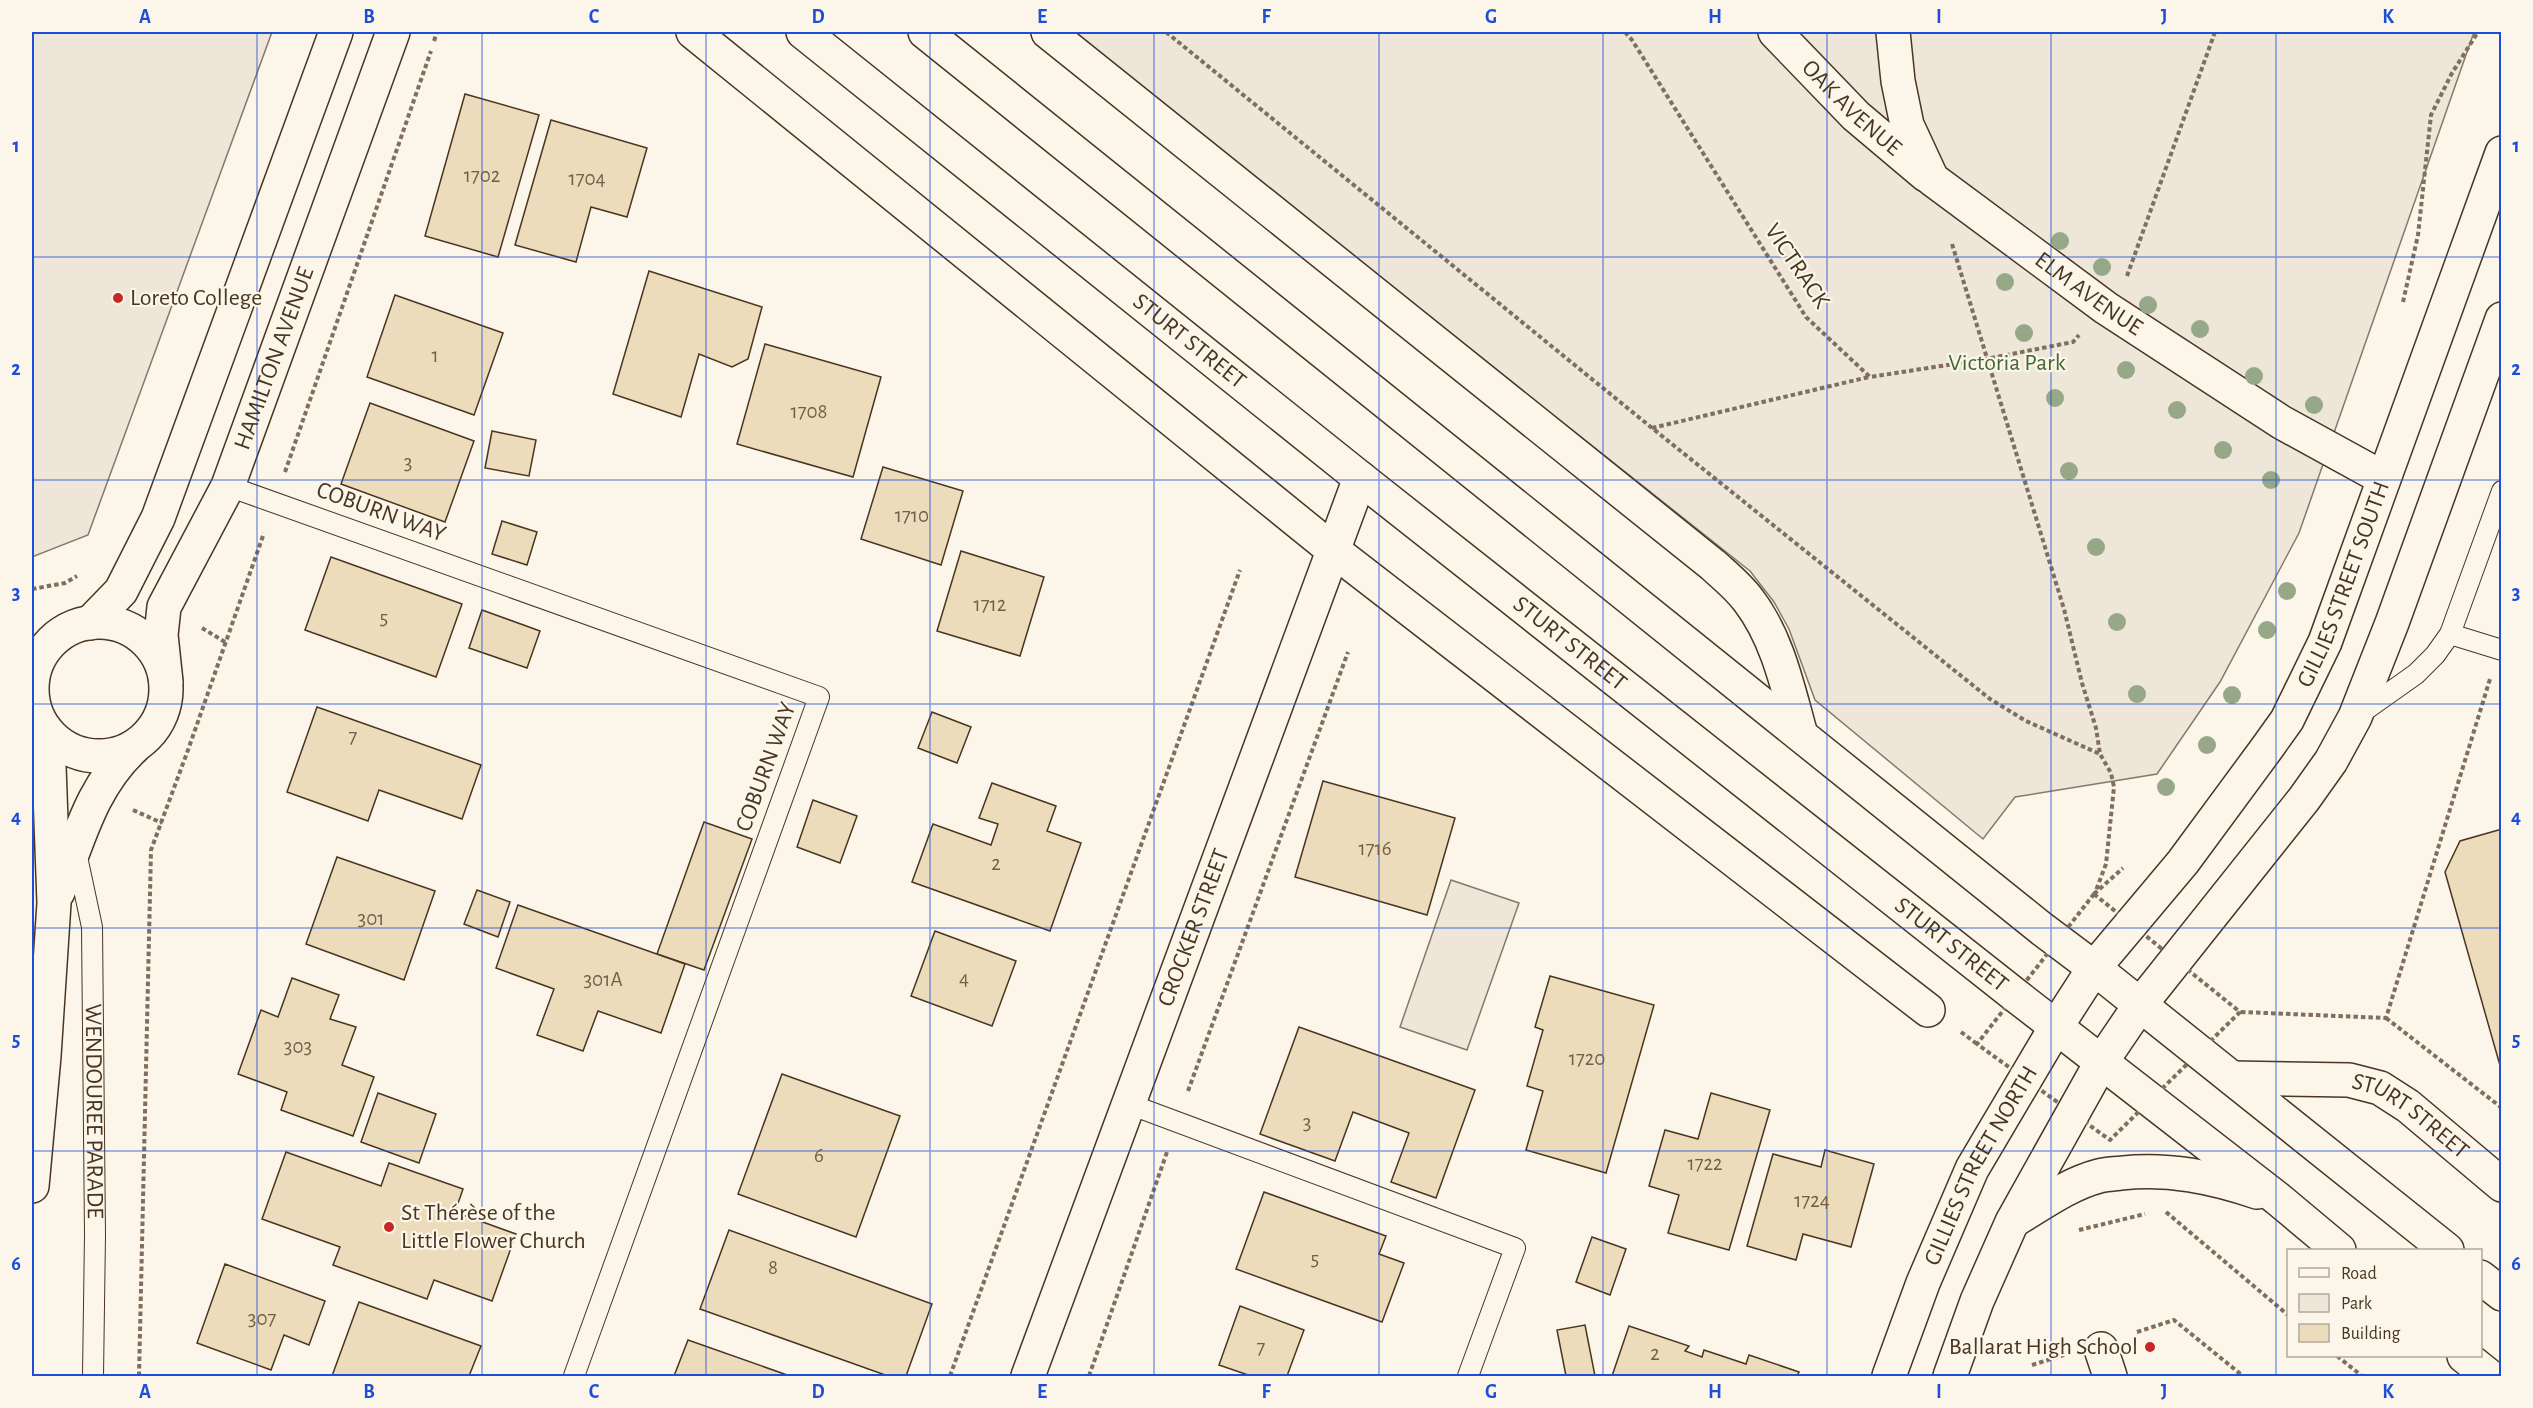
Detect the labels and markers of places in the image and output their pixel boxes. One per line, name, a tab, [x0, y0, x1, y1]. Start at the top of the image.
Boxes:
place label: Loreto College	[130, 286, 262, 310]
marker: Loreto College	[111, 291, 125, 305]
place label: St Thérèse of the Little Flower Church	[401, 1201, 586, 1253]
marker: St Thérèse of the Little Flower Church	[382, 1220, 396, 1234]
place label: Ballarat High School	[1949, 1335, 2138, 1359]
marker: Ballarat High School	[2143, 1340, 2157, 1354]

